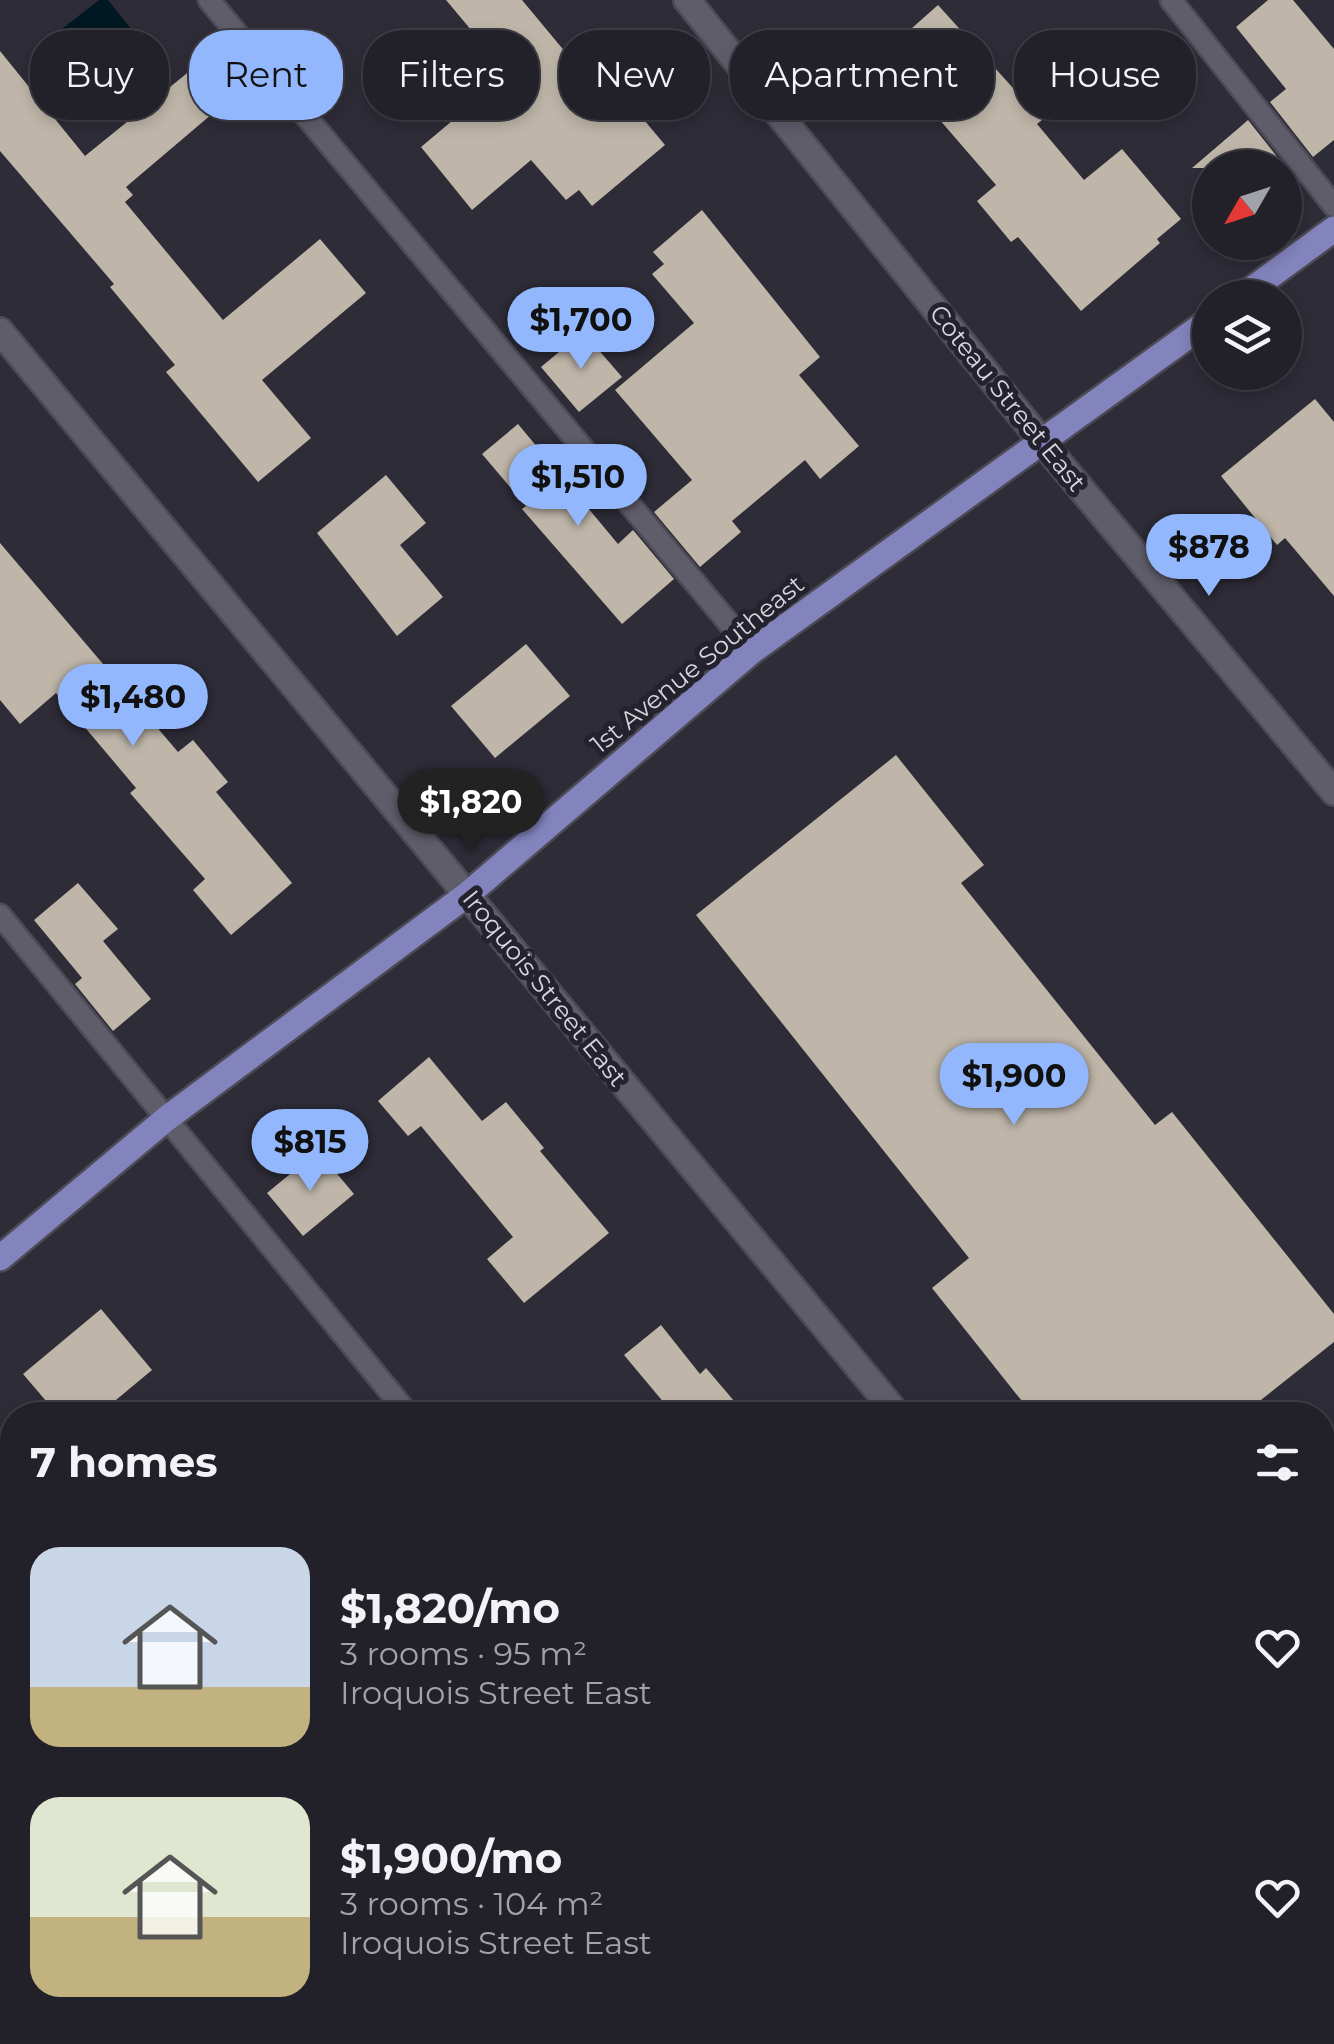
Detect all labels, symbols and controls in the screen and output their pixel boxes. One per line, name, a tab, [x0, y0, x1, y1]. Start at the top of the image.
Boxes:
chip: Buy	[30, 30, 169, 120]
chip: Rent	[189, 30, 343, 120]
chip: Filters	[363, 30, 539, 120]
chip: New	[559, 30, 710, 120]
chip: Apartment	[730, 30, 994, 120]
chip: House	[1014, 30, 1196, 120]
north arrow	[1192, 150, 1302, 260]
map controls	[1192, 150, 1302, 390]
button: layers	[1192, 280, 1302, 390]
pin: $1,700	[500, 287, 662, 372]
street label: Coteau Street East	[924, 299, 1092, 497]
text: $1,700	[529, 300, 633, 339]
pin: $1,510	[497, 444, 659, 529]
text: $1,510	[531, 457, 625, 496]
pin: $878	[1150, 514, 1268, 599]
text: $878	[1168, 527, 1250, 566]
street label: 1st Avenue Southeast	[584, 569, 810, 759]
pin: $1,480	[52, 664, 214, 749]
text: $1,480	[80, 677, 186, 716]
pin: $1,820	[390, 769, 552, 854]
text: $1,820	[419, 782, 523, 821]
street label: Iroquois Street East	[457, 884, 633, 1092]
pin: $1,900	[933, 1043, 1095, 1128]
text: $1,900	[962, 1056, 1066, 1095]
pin: $815	[251, 1109, 369, 1194]
text: $815	[273, 1122, 347, 1161]
icon: filters	[1250, 1435, 1305, 1490]
text: 7 homes	[30, 1436, 218, 1488]
text: $1,820/mo	[340, 1582, 560, 1634]
icon: home	[110, 1587, 230, 1707]
icon: heart	[1250, 1620, 1305, 1675]
text: 3 rooms · 95 m²	[340, 1634, 587, 1673]
text: Iroquois Street East	[340, 1673, 652, 1712]
text: $1,900/mo	[340, 1832, 562, 1884]
icon: home	[110, 1837, 230, 1957]
icon: heart	[1250, 1870, 1305, 1925]
text: 3 rooms · 104 m²	[340, 1884, 603, 1923]
text: Iroquois Street East	[340, 1923, 652, 1962]

